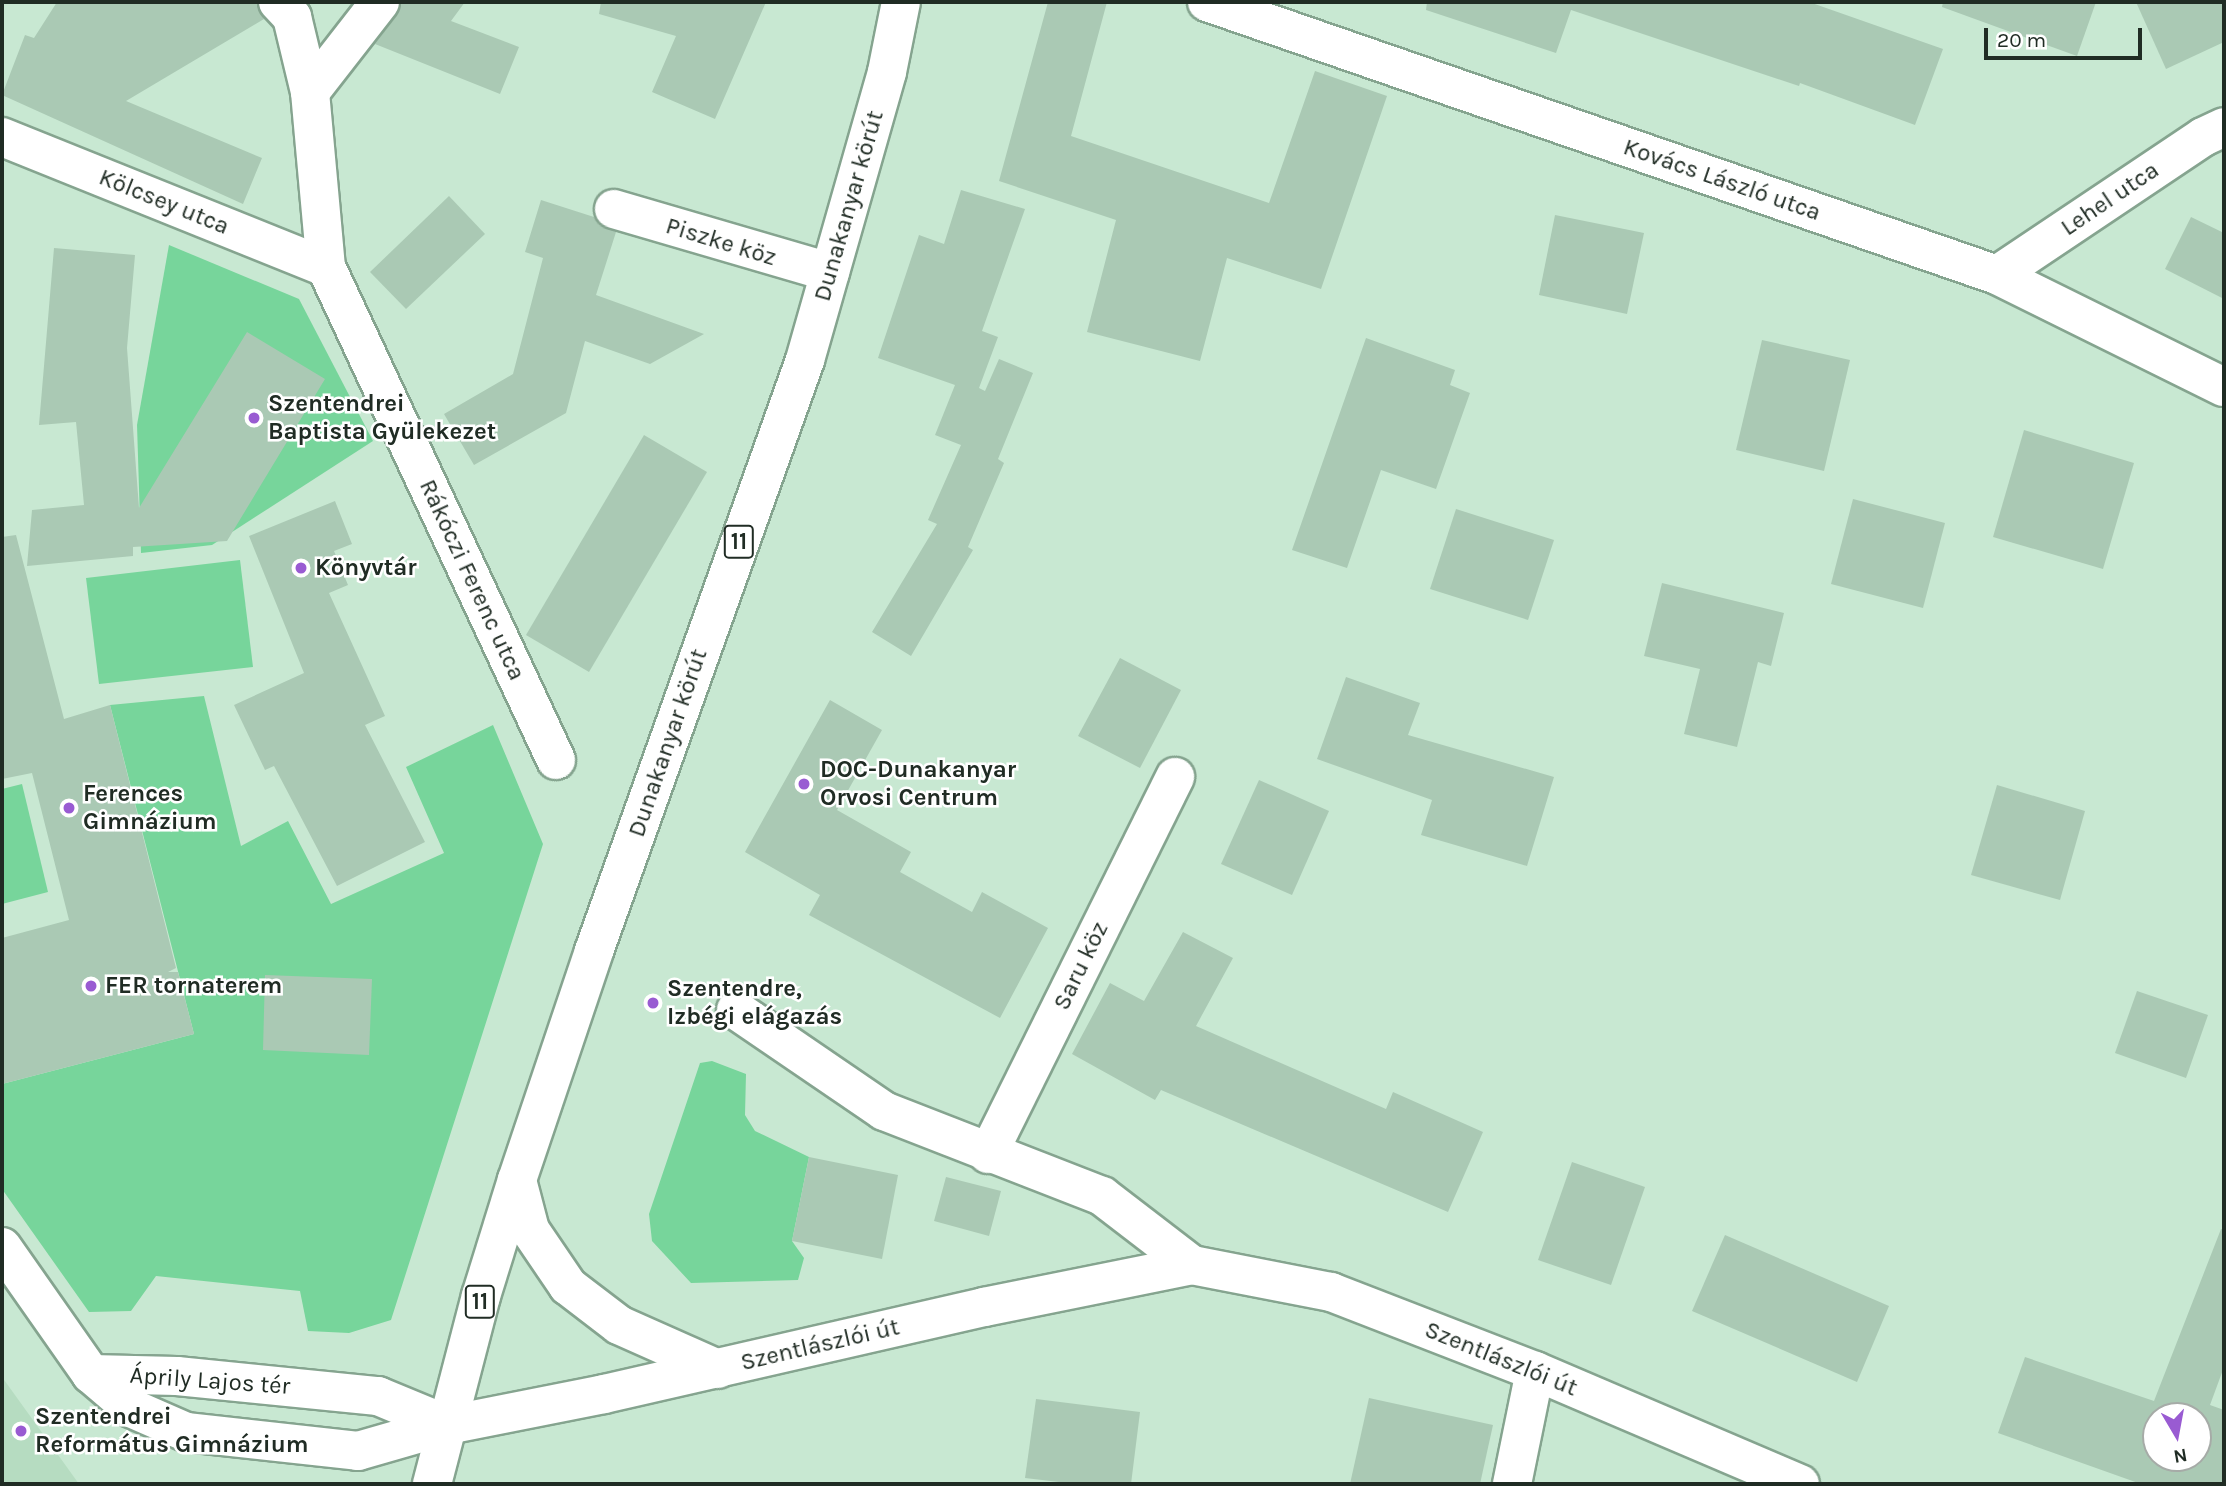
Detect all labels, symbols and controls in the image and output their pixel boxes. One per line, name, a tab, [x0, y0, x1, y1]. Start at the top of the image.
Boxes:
scale bar	[1988, 14, 2146, 58]
text: 20 m	[1997, 28, 2046, 52]
street label: Dunakanyar körút	[808, 107, 890, 305]
street label: Kovács László utca	[1620, 133, 1824, 227]
street label: Lehel utca	[2056, 156, 2164, 242]
street label: Kölcsey utca	[95, 163, 233, 241]
street label: Piszke köz	[662, 212, 780, 272]
place label: Szentendrei Baptista Gyülekezet	[268, 390, 496, 446]
marker: Szentendrei Baptista Gyülekezet	[246, 410, 262, 426]
street label: Rákóczi Ferenc utca	[413, 475, 531, 685]
road number: 11	[723, 522, 755, 562]
place label: Könyvtár	[315, 554, 417, 582]
marker: Könyvtár	[293, 560, 309, 576]
street label: Dunakanyar körút	[622, 645, 714, 841]
place label: DOC-Dunakanyar Orvosi Centrum	[820, 756, 1016, 812]
marker: DOC-Dunakanyar Orvosi Centrum	[794, 774, 814, 794]
place label: Ferences Gimnázium	[83, 780, 216, 836]
marker: Ferences Gimnázium	[61, 800, 77, 816]
street label: Saru köz	[1047, 917, 1115, 1015]
place label: FER tornaterem	[105, 972, 282, 1000]
place label: Szentendre, Izbégi elágazás	[667, 975, 842, 1031]
marker: FER tornaterem	[83, 978, 99, 994]
marker: Szentendre, Izbégi elágazás	[645, 995, 661, 1011]
road number: 11	[464, 1282, 496, 1322]
street label: Szentlászlói út	[738, 1313, 902, 1377]
street label: Szentlászlói út	[1421, 1315, 1581, 1403]
street label: Áprily Lajos tér	[129, 1361, 291, 1401]
north arrow	[2142, 1402, 2212, 1472]
place label: Szentendrei Református Gimnázium	[35, 1403, 309, 1459]
marker: Szentendrei Református Gimnázium	[13, 1423, 29, 1439]
text: N	[2172, 1444, 2189, 1468]

